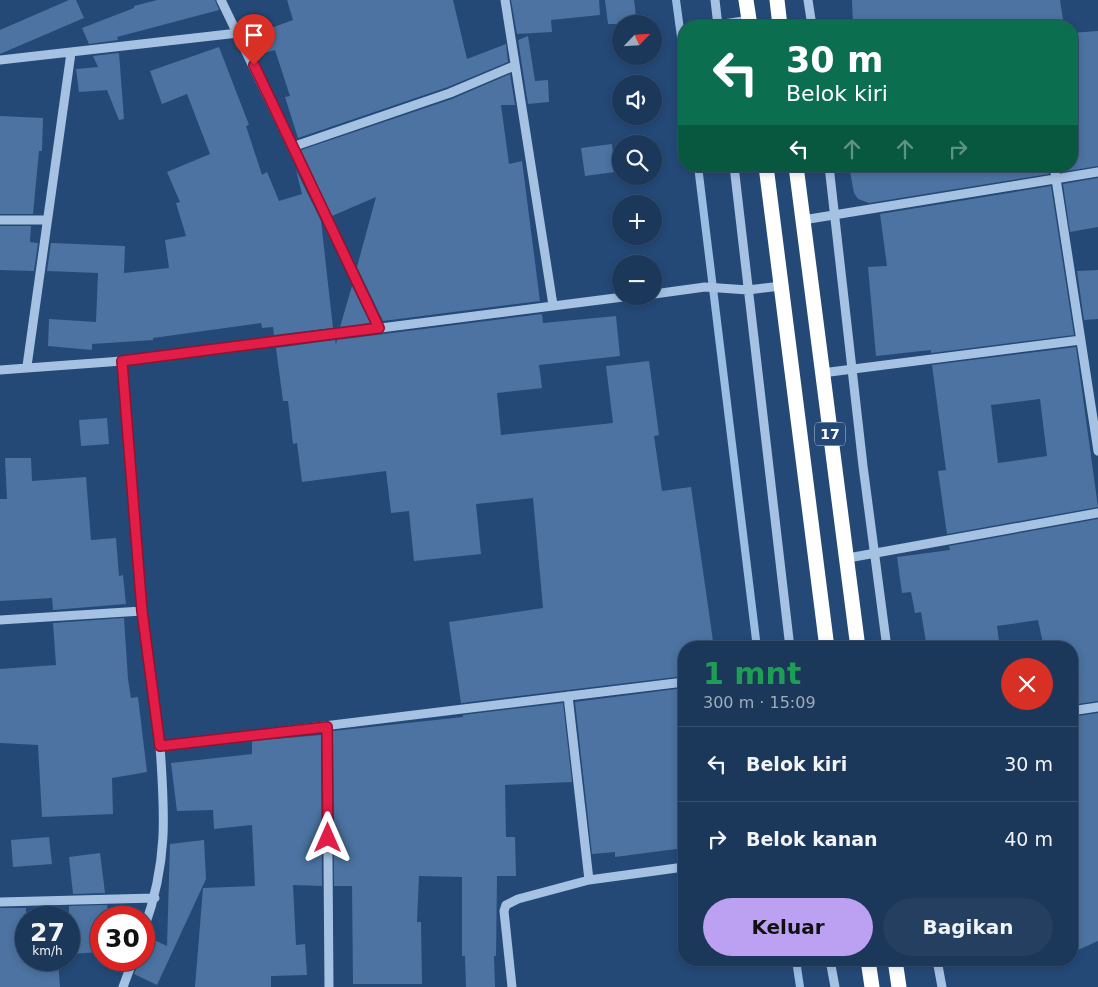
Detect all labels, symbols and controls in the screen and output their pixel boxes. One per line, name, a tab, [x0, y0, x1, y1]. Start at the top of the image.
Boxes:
pin	[233, 14, 275, 65]
north arrow	[612, 15, 662, 65]
map controls	[612, 15, 662, 305]
icon: arrive	[240, 21, 268, 49]
icon: left	[703, 40, 768, 105]
text: 30 m	[786, 40, 883, 80]
button: sound	[612, 75, 662, 125]
text: Belok kiri	[786, 81, 888, 106]
button: search	[612, 135, 662, 185]
icon: left	[785, 135, 813, 163]
icon: ahead	[838, 135, 866, 163]
icon: ahead	[891, 135, 919, 163]
icon: right	[944, 135, 972, 163]
button: +	[612, 195, 662, 245]
button: −	[612, 255, 662, 305]
road number: 17	[815, 422, 845, 446]
text: 1 mnt	[703, 656, 801, 691]
button: close	[1001, 658, 1053, 710]
text: 300 m · 15:09	[703, 693, 816, 712]
icon: left	[703, 750, 731, 778]
text: Belok kiri	[746, 753, 847, 775]
text: 30 m	[1004, 753, 1053, 775]
position arrow	[301, 811, 353, 863]
icon: right	[703, 825, 731, 853]
text: Belok kanan	[746, 828, 878, 850]
text: 40 m	[1004, 828, 1053, 850]
button: Keluar	[703, 898, 873, 956]
button: Bagikan	[883, 898, 1053, 956]
speed limit sign: 30	[90, 906, 155, 971]
text: 27	[30, 918, 65, 947]
text: km/h	[32, 944, 63, 958]

